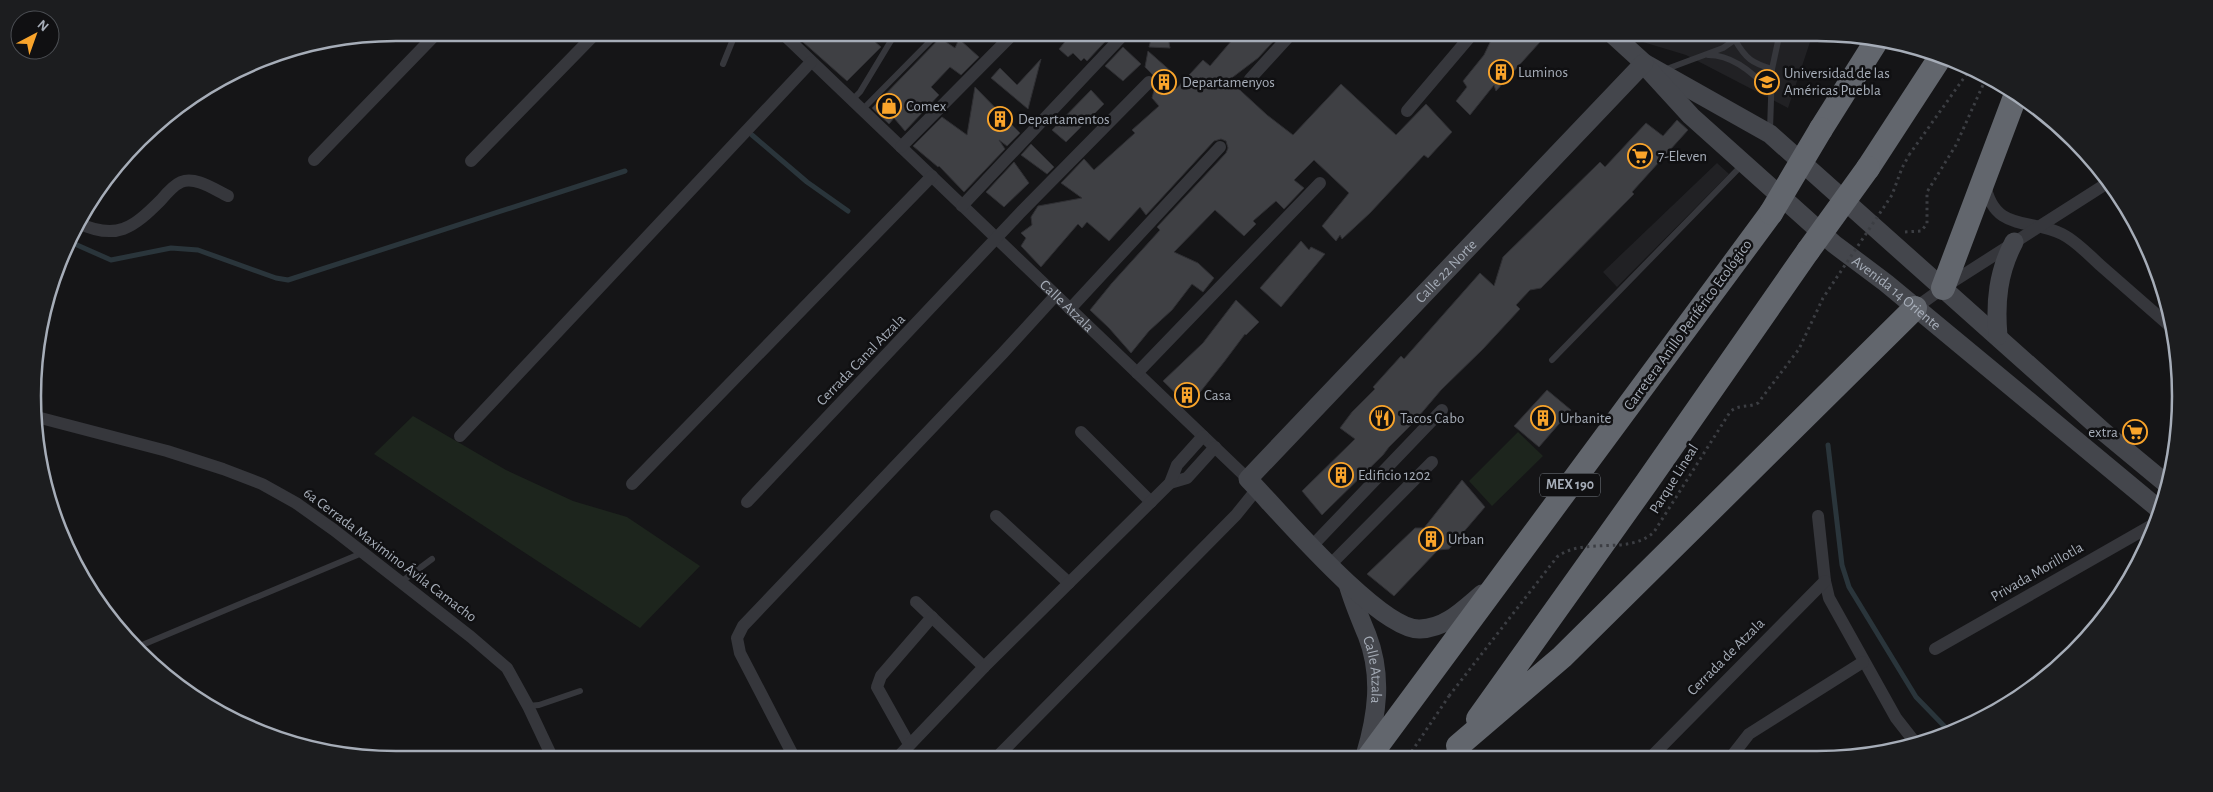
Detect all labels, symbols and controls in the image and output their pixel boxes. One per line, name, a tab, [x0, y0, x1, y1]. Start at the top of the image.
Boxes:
north arrow	[10, 10, 60, 60]
text: N	[35, 17, 51, 34]
building icon: Luminos	[1488, 59, 1514, 85]
place label: Luminos	[1518, 65, 1568, 80]
place label: Universidad de las Américas Puebla	[1784, 66, 1890, 98]
building icon: Departamenyos	[1151, 69, 1177, 95]
school or university icon: Universidad de las Américas Puebla	[1754, 69, 1780, 95]
place label: Departamenyos	[1182, 75, 1275, 90]
shop icon: Comex	[876, 93, 902, 119]
place label: Comex	[906, 99, 947, 114]
building icon: Departamentos	[987, 106, 1013, 132]
place label: Departamentos	[1018, 112, 1110, 127]
supermarket icon: 7-Eleven	[1627, 143, 1653, 169]
place label: 7-Eleven	[1658, 149, 1707, 164]
street label: Calle 22 Norte	[1412, 236, 1479, 306]
street label: Carretera Anillo Periférico Ecológico	[1621, 237, 1755, 413]
street label: Avenida 14 Oriente	[1849, 253, 1944, 333]
street label: Calle Atzala	[1037, 277, 1097, 335]
street label: Cerrada Canal Atzala	[814, 311, 908, 409]
building icon: Casa	[1174, 382, 1200, 408]
place label: Casa	[1204, 388, 1231, 403]
restaurant icon: Tacos Cabo	[1369, 405, 1395, 431]
building icon: Urbanite	[1530, 405, 1556, 431]
place label: Tacos Cabo	[1400, 411, 1464, 426]
place label: Urbanite	[1560, 411, 1611, 426]
supermarket icon: extra	[2122, 419, 2148, 445]
place label: extra	[2088, 425, 2118, 440]
street label: Parque Lineal	[1647, 442, 1701, 516]
building icon: Edificio 1202	[1328, 462, 1354, 488]
place label: Edificio 1202	[1358, 468, 1431, 483]
road number: MEX 190	[1540, 474, 1600, 496]
street label: 6a Cerrada Maximino Ávila Camacho	[301, 484, 481, 625]
building icon: Urban	[1418, 526, 1444, 552]
place label: Urban	[1448, 532, 1484, 547]
street label: Privada Morillotla	[1988, 540, 2086, 604]
street label: Cerrada de Atzala	[1685, 616, 1767, 698]
street label: Calle Atzala	[1360, 634, 1384, 704]

